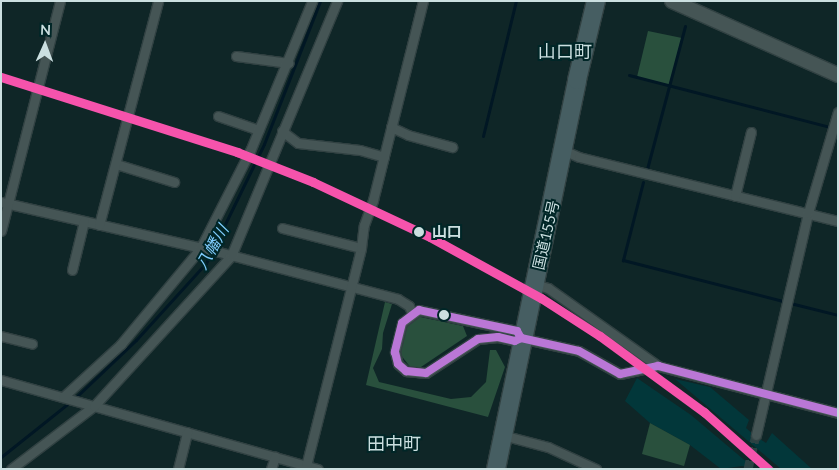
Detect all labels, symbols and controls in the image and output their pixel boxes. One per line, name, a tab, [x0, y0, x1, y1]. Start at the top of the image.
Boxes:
north arrow	[20, 20, 70, 70]
text: N	[40, 21, 51, 38]
district label: 山口町	[538, 40, 592, 62]
street label: 国道155号	[529, 198, 563, 272]
water label: 八幡川	[192, 221, 232, 273]
marker: 山口	[410, 223, 428, 241]
place label: 山口	[432, 223, 462, 241]
unlabelled marker	[439, 310, 449, 320]
district label: 田中町	[367, 432, 421, 454]

